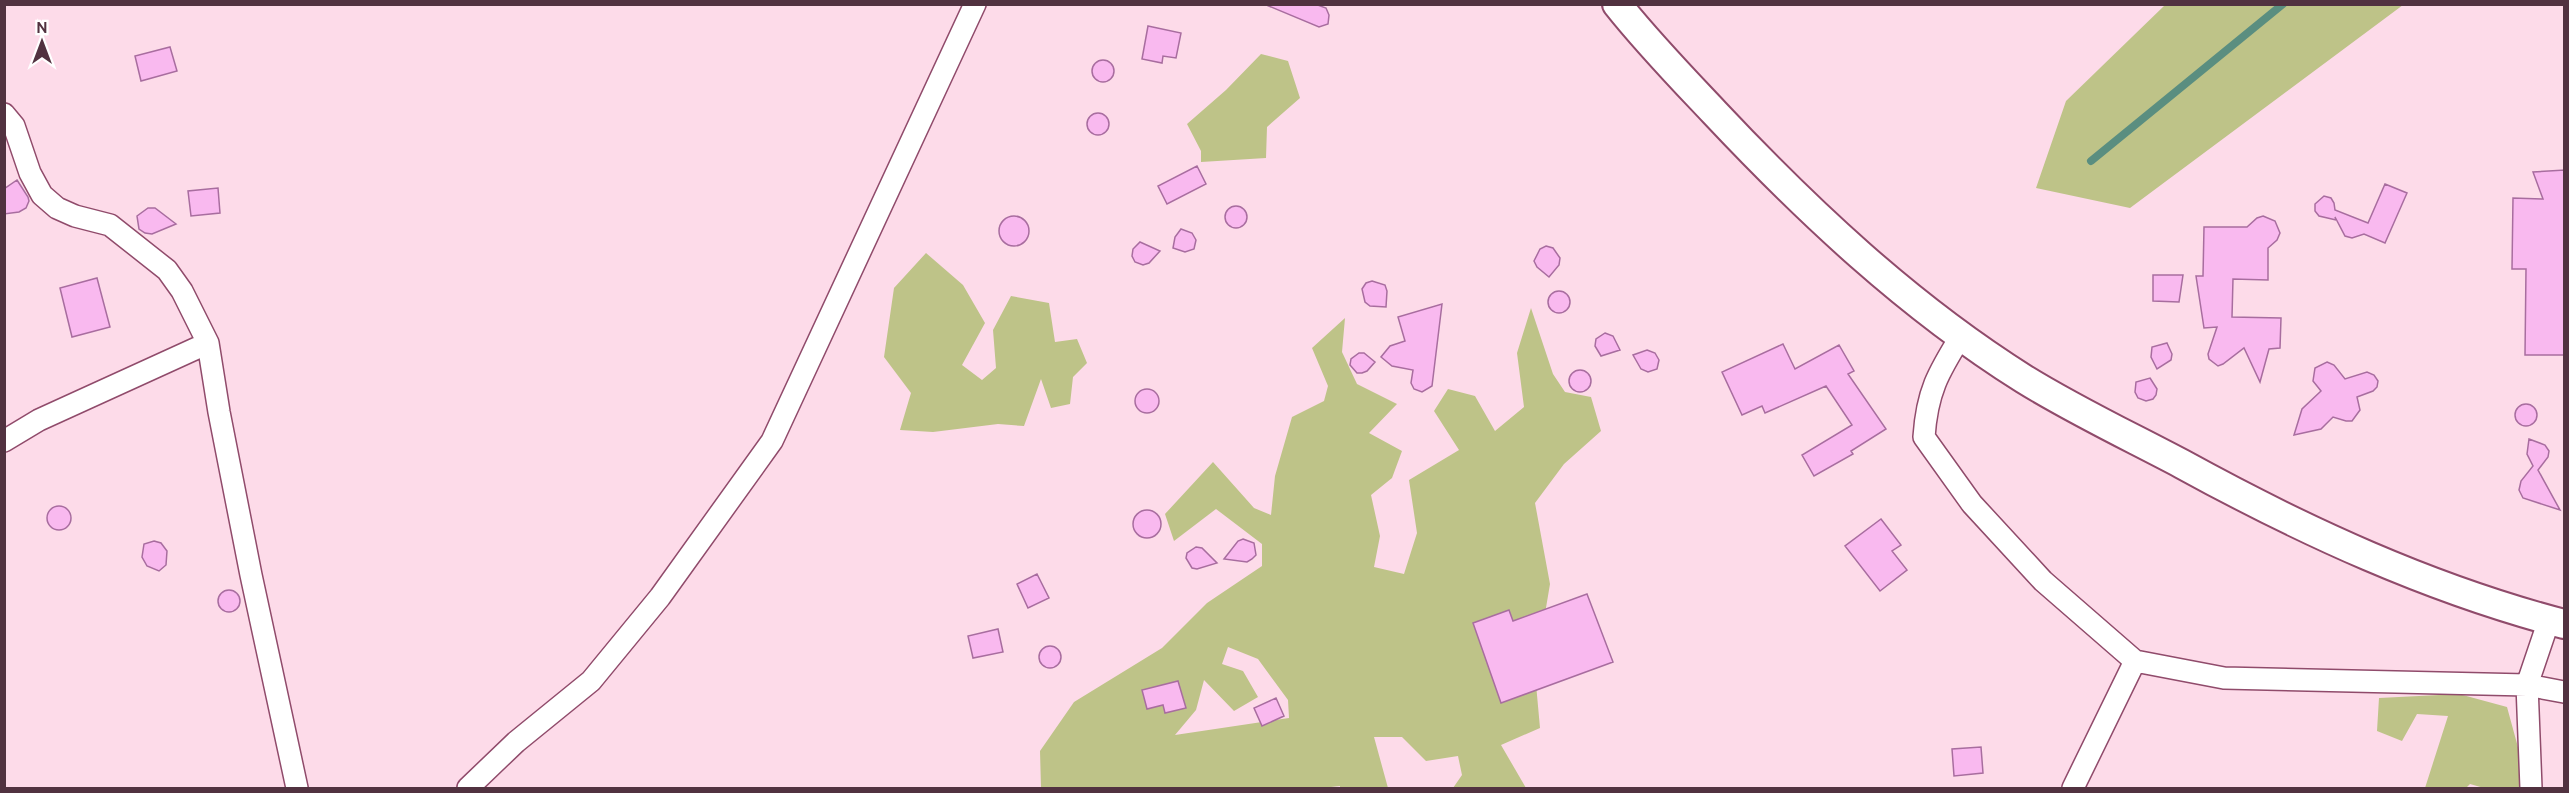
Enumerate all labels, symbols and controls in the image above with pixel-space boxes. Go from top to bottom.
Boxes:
north arrow [12,12,72,72]
text: N [36,18,48,37]

